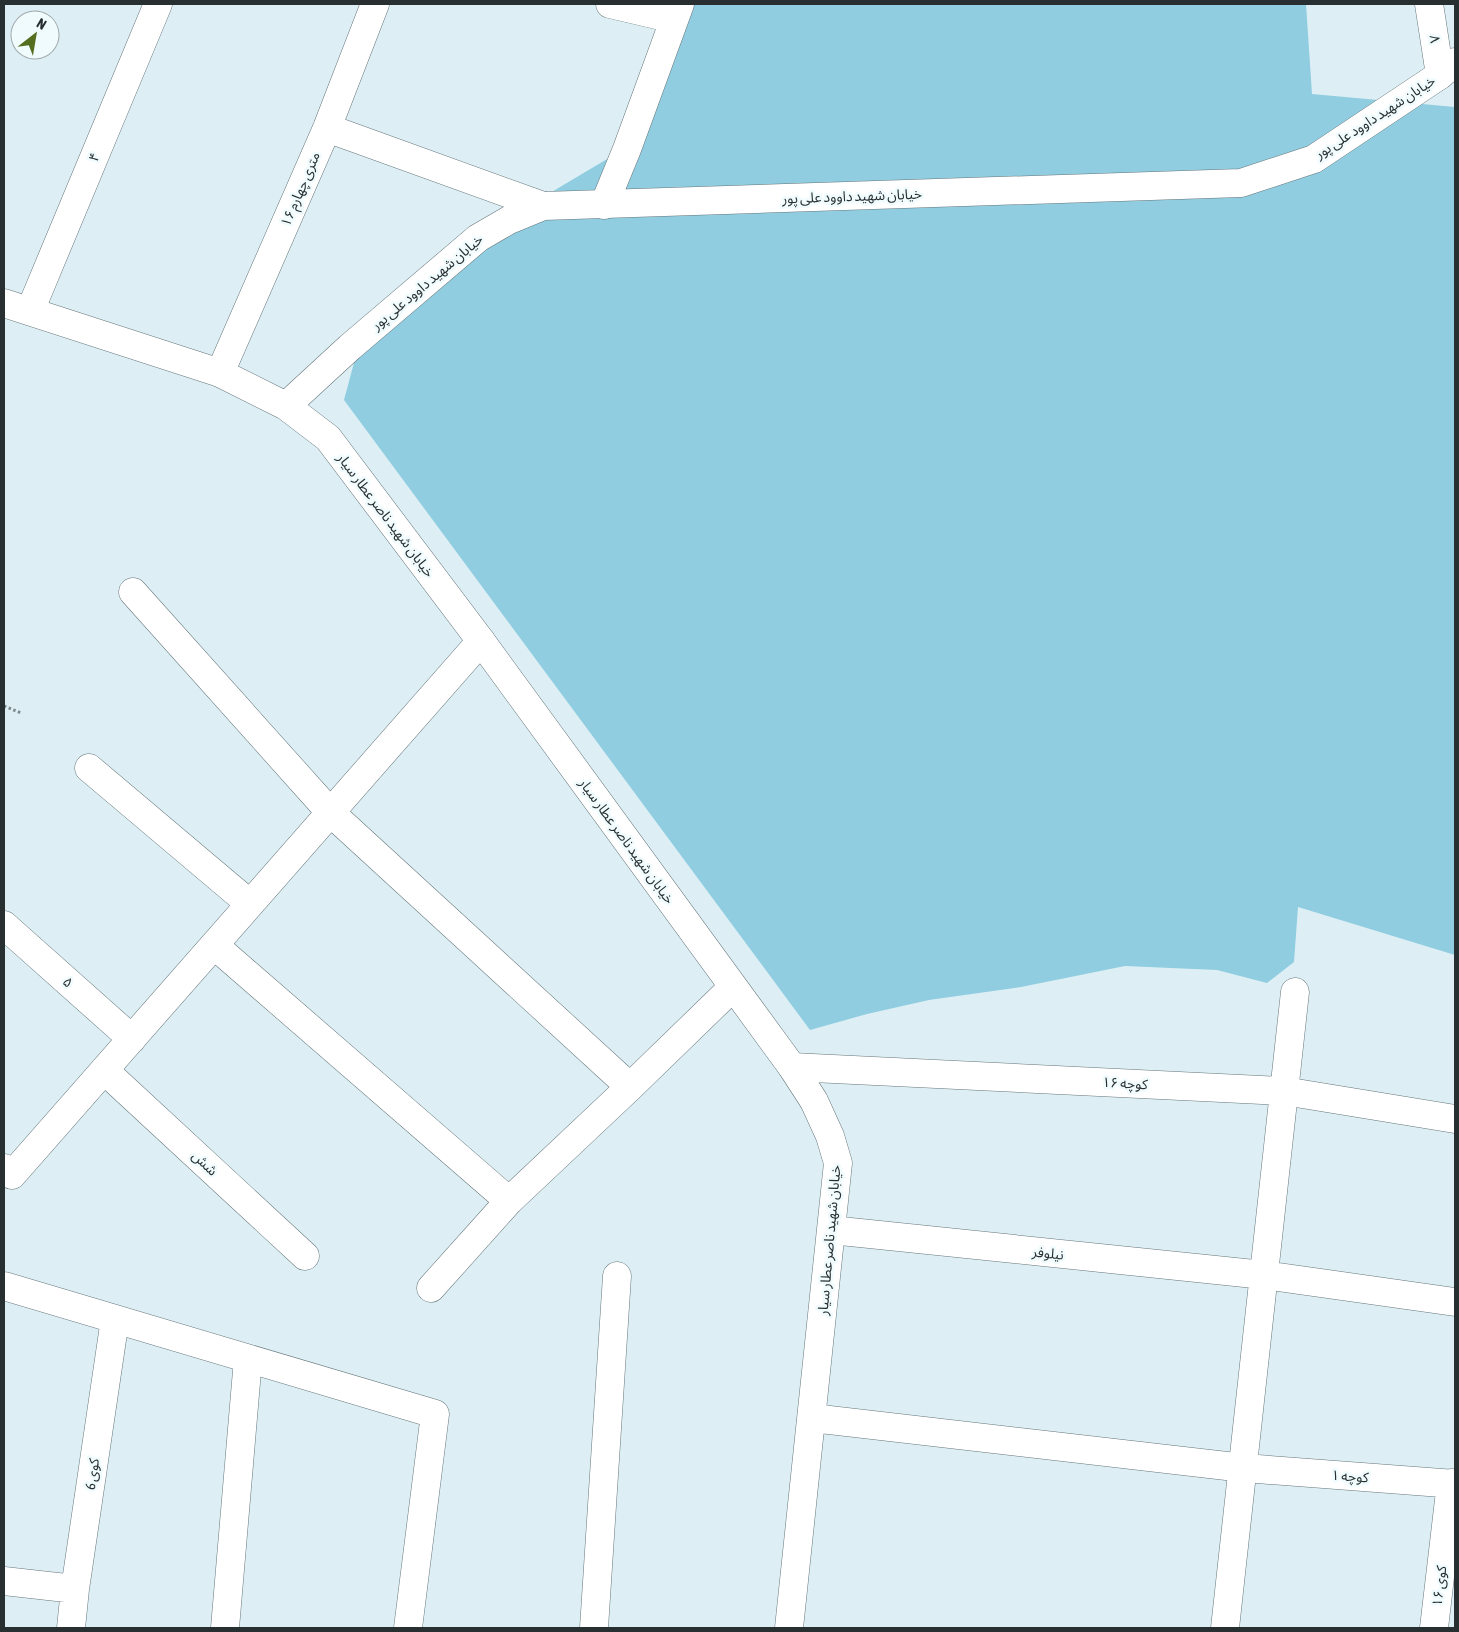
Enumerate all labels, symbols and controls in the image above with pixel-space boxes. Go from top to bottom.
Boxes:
north arrow [10,10,60,60]
text: N [34,15,49,33]
street label: ۸ [1426,34,1444,44]
street label: خیابان شهید داوود علی پور [1311,72,1439,164]
street label: ۱۶ متری چهارم [277,149,326,230]
street label: ۴ [85,150,103,164]
street label: خیابان شهید داوود علی پور [781,186,922,209]
street label: خیابان شهید داوود علی پور [367,231,487,335]
street label: خیابان شهید ناصر عطار سیار [333,449,438,581]
street label: خیابان شهید ناصر عطار سیار [575,774,678,907]
street label: ۵ [60,973,76,991]
street label: کوچه ۱۶ [1102,1074,1148,1094]
street label: شش [188,1147,221,1179]
street label: خیابان شهید ناصر عطار سیار [814,1164,845,1317]
street label: نیلوفر [1030,1243,1065,1264]
street label: کوی 6 [82,1457,103,1491]
street label: کوچه ۱ [1331,1467,1369,1487]
street label: کوی ۱۶ [1429,1564,1450,1607]

